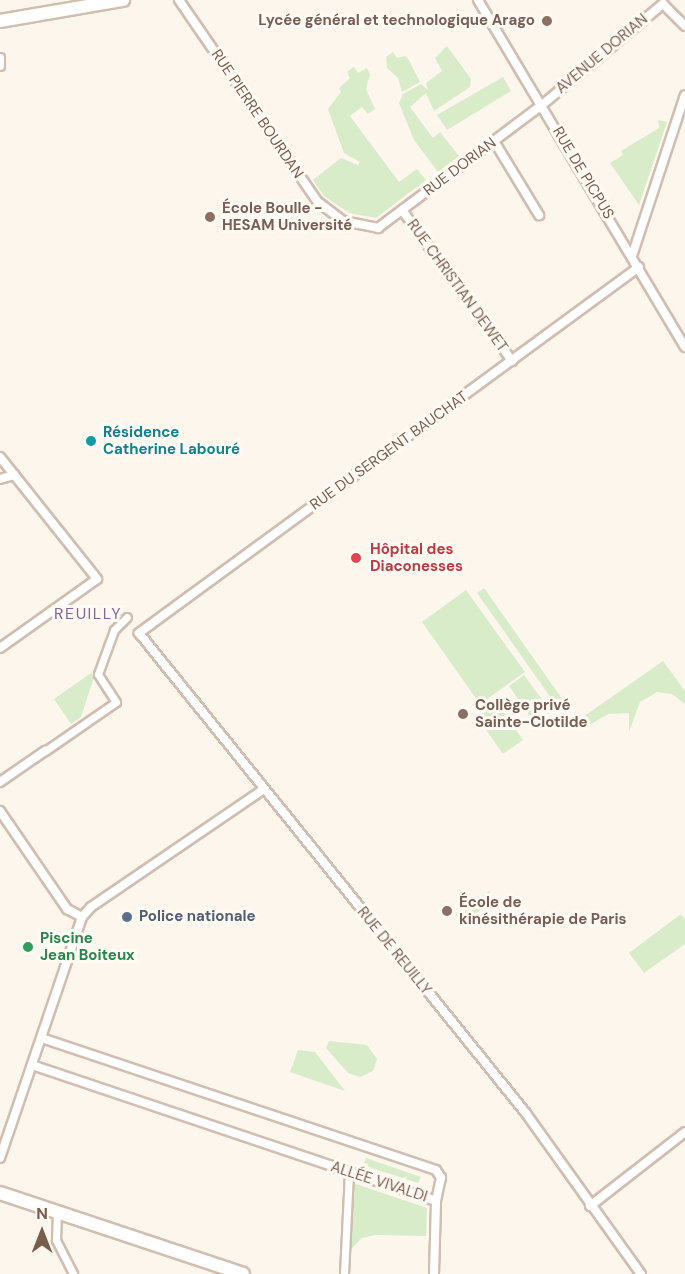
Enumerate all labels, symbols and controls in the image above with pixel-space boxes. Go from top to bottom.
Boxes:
street label: AVENUE DORIAN [552,10,652,98]
place label: Lycée général et technologique Arago [258,12,535,30]
marker: Lycée général et technologique Arago [540,14,554,28]
street label: RUE PIERRE BOURDAN [207,46,307,182]
street label: RUE DE PICPUS [548,124,618,222]
street label: RUE DORIAN [420,134,500,200]
place label: École Boulle - HESAM Université [222,199,352,234]
marker: École Boulle - HESAM Université [203,210,217,224]
street label: RUE CHRISTIAN DEWET [403,216,511,356]
street label: RUE DU SERGENT BAUCHAT [307,388,471,514]
place label: Résidence Catherine Labouré [103,423,240,458]
marker: Résidence Catherine Labouré [84,434,98,448]
place label: Hôpital des Diaconesses [370,540,463,575]
marker: Hôpital des Diaconesses [347,549,365,567]
district label: REUILLY [54,604,122,624]
place label: Collège privé Sainte-Clotilde [475,696,588,731]
marker: Collège privé Sainte-Clotilde [456,707,470,721]
place label: École de kinésithérapie de Paris [459,893,626,928]
street label: RUE DE REUILLY [353,903,435,999]
marker: École de kinésithérapie de Paris [440,904,454,918]
place label: Police nationale [139,908,256,926]
marker: Police nationale [120,910,134,924]
place label: Piscine Jean Boiteux [40,929,135,964]
marker: Piscine Jean Boiteux [21,940,35,954]
street label: ALLÉE VIVALDI [328,1158,430,1206]
north arrow [12,1202,72,1262]
text: N [36,1203,48,1224]

